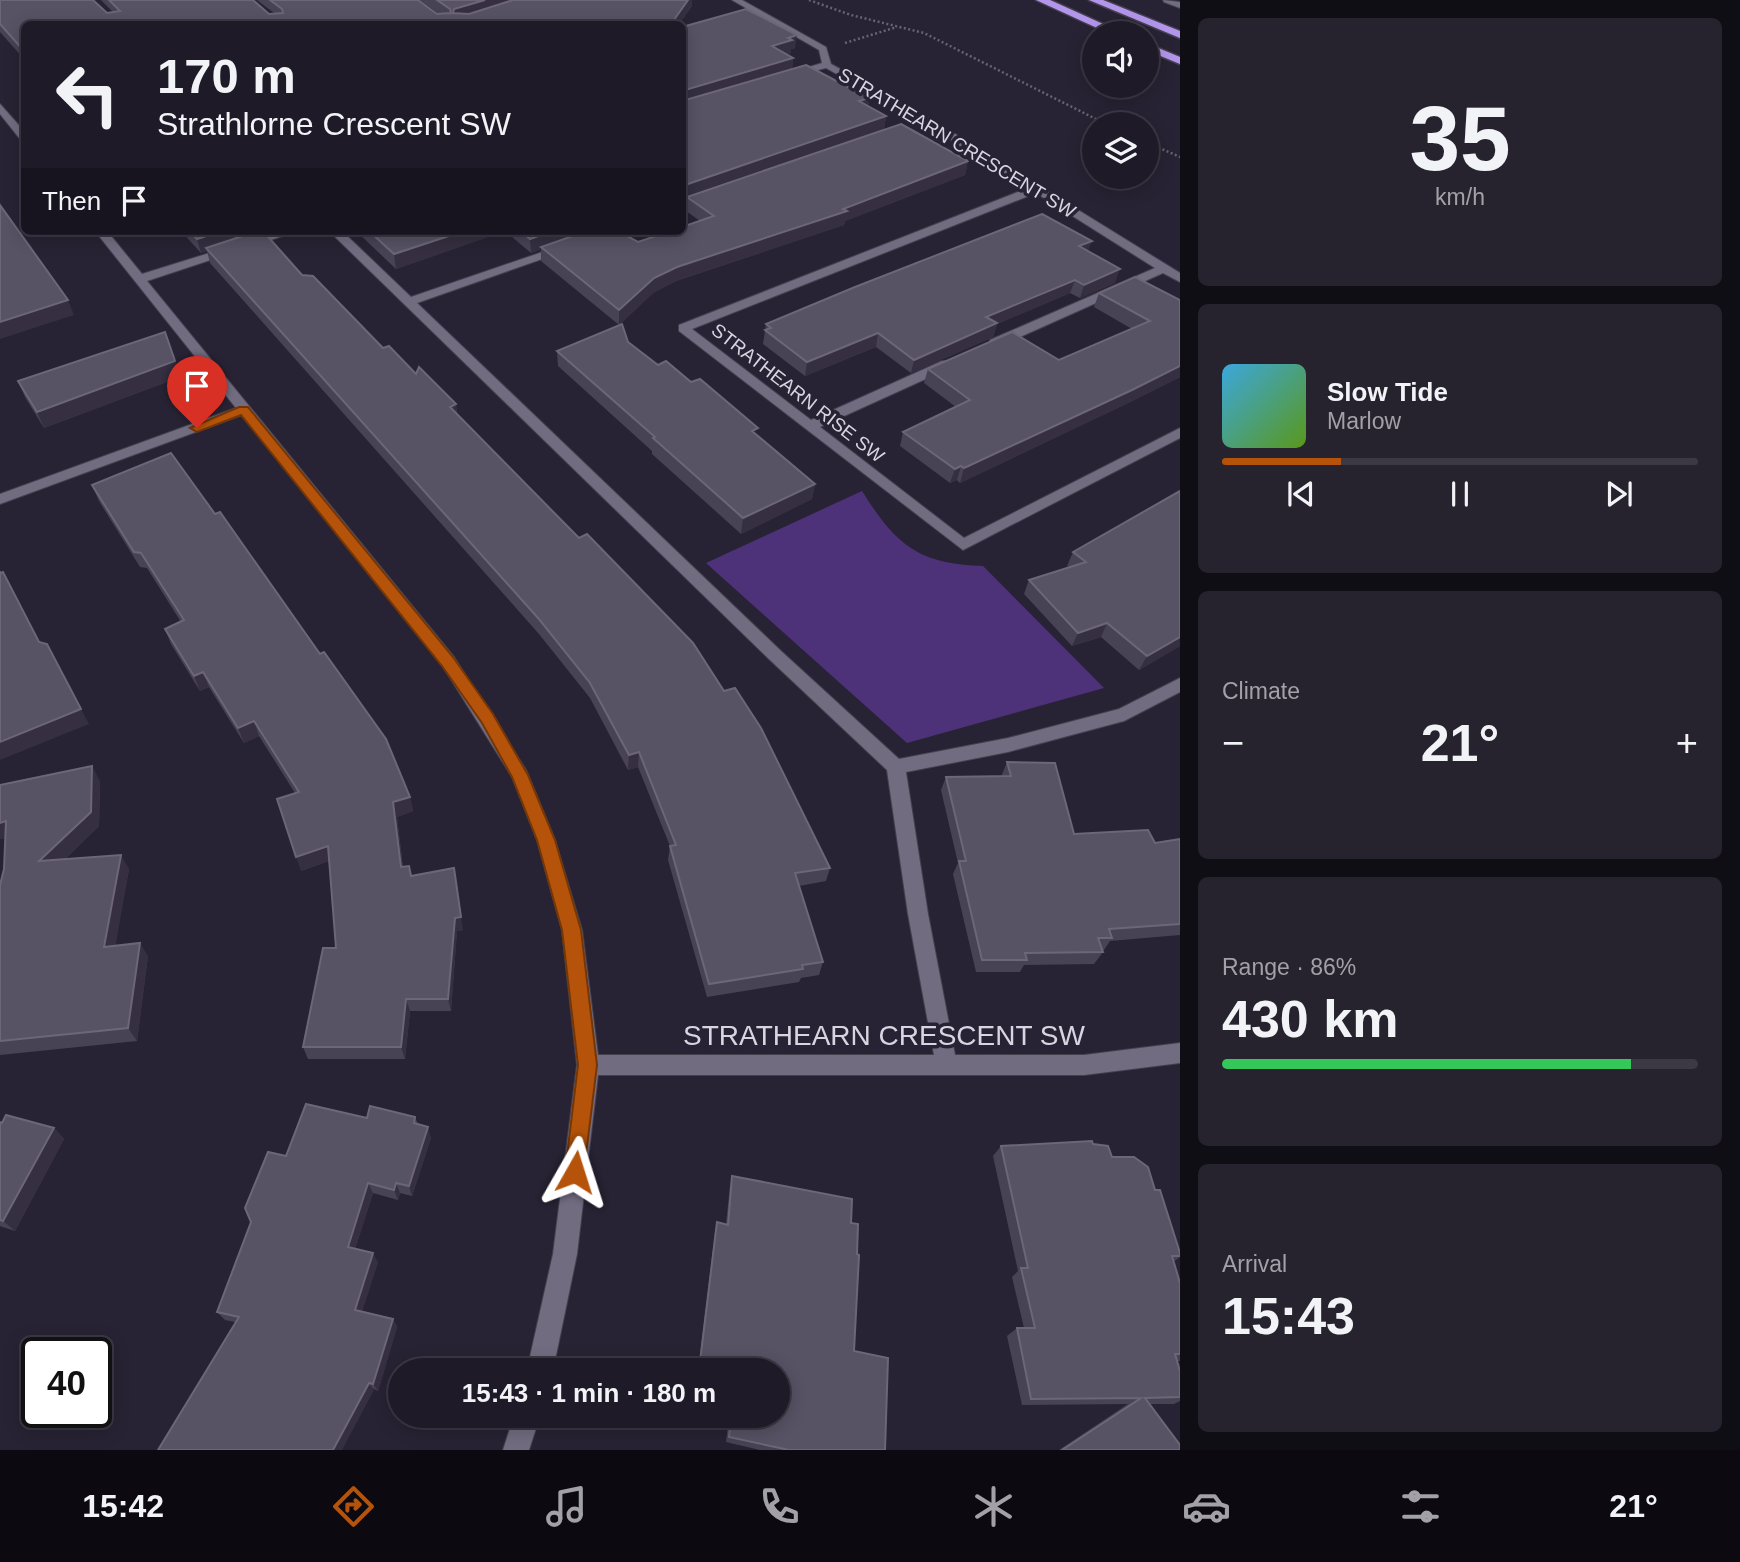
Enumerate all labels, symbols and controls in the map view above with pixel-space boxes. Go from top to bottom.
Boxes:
map controls [1082,21,1159,189]
button: sound [1082,21,1159,98]
icon: left [42,49,133,140]
text: 170 m [157,49,296,103]
street label: STRATHEARN CRESCENT SW [835,64,1079,222]
text: 35 [1409,88,1511,189]
text: Strathlorne Crescent SW [157,106,511,142]
button: layers [1082,112,1159,189]
icon: arrive [115,182,153,220]
text: km/h [1435,184,1485,210]
text: Then [42,186,101,216]
street label: STRATHEARN RISE SW [708,319,888,467]
pin [167,356,227,428]
icon: arrive [178,367,216,405]
text: Slow Tide [1327,377,1448,407]
text: Marlow [1327,408,1401,434]
icon: previous [1282,475,1320,513]
icon: pause [1441,475,1479,513]
icon: next [1600,475,1638,513]
text: Climate [1222,678,1300,704]
text: 21° [1421,714,1499,772]
text: − [1222,722,1244,764]
text: + [1676,722,1698,764]
text: Range · 86% [1222,954,1356,980]
text: 430 km [1222,990,1398,1048]
street label: STRATHEARN CRESCENT SW [683,1020,1086,1051]
position arrow [538,1135,612,1209]
text: Arrival [1222,1251,1287,1277]
text: 15:43 [1222,1287,1355,1345]
speed limit sign: 40 [21,1337,112,1428]
text: 15:43 · 1 min · 180 m [462,1378,716,1408]
icon: directions [329,1482,378,1531]
icon: music [542,1482,591,1531]
icon: phone [755,1482,804,1531]
icon: climate [969,1482,1018,1531]
icon: car [1182,1482,1231,1531]
icon: filters [1396,1482,1445,1531]
text: 15:42 [82,1488,164,1524]
text: 21° [1609,1488,1658,1524]

